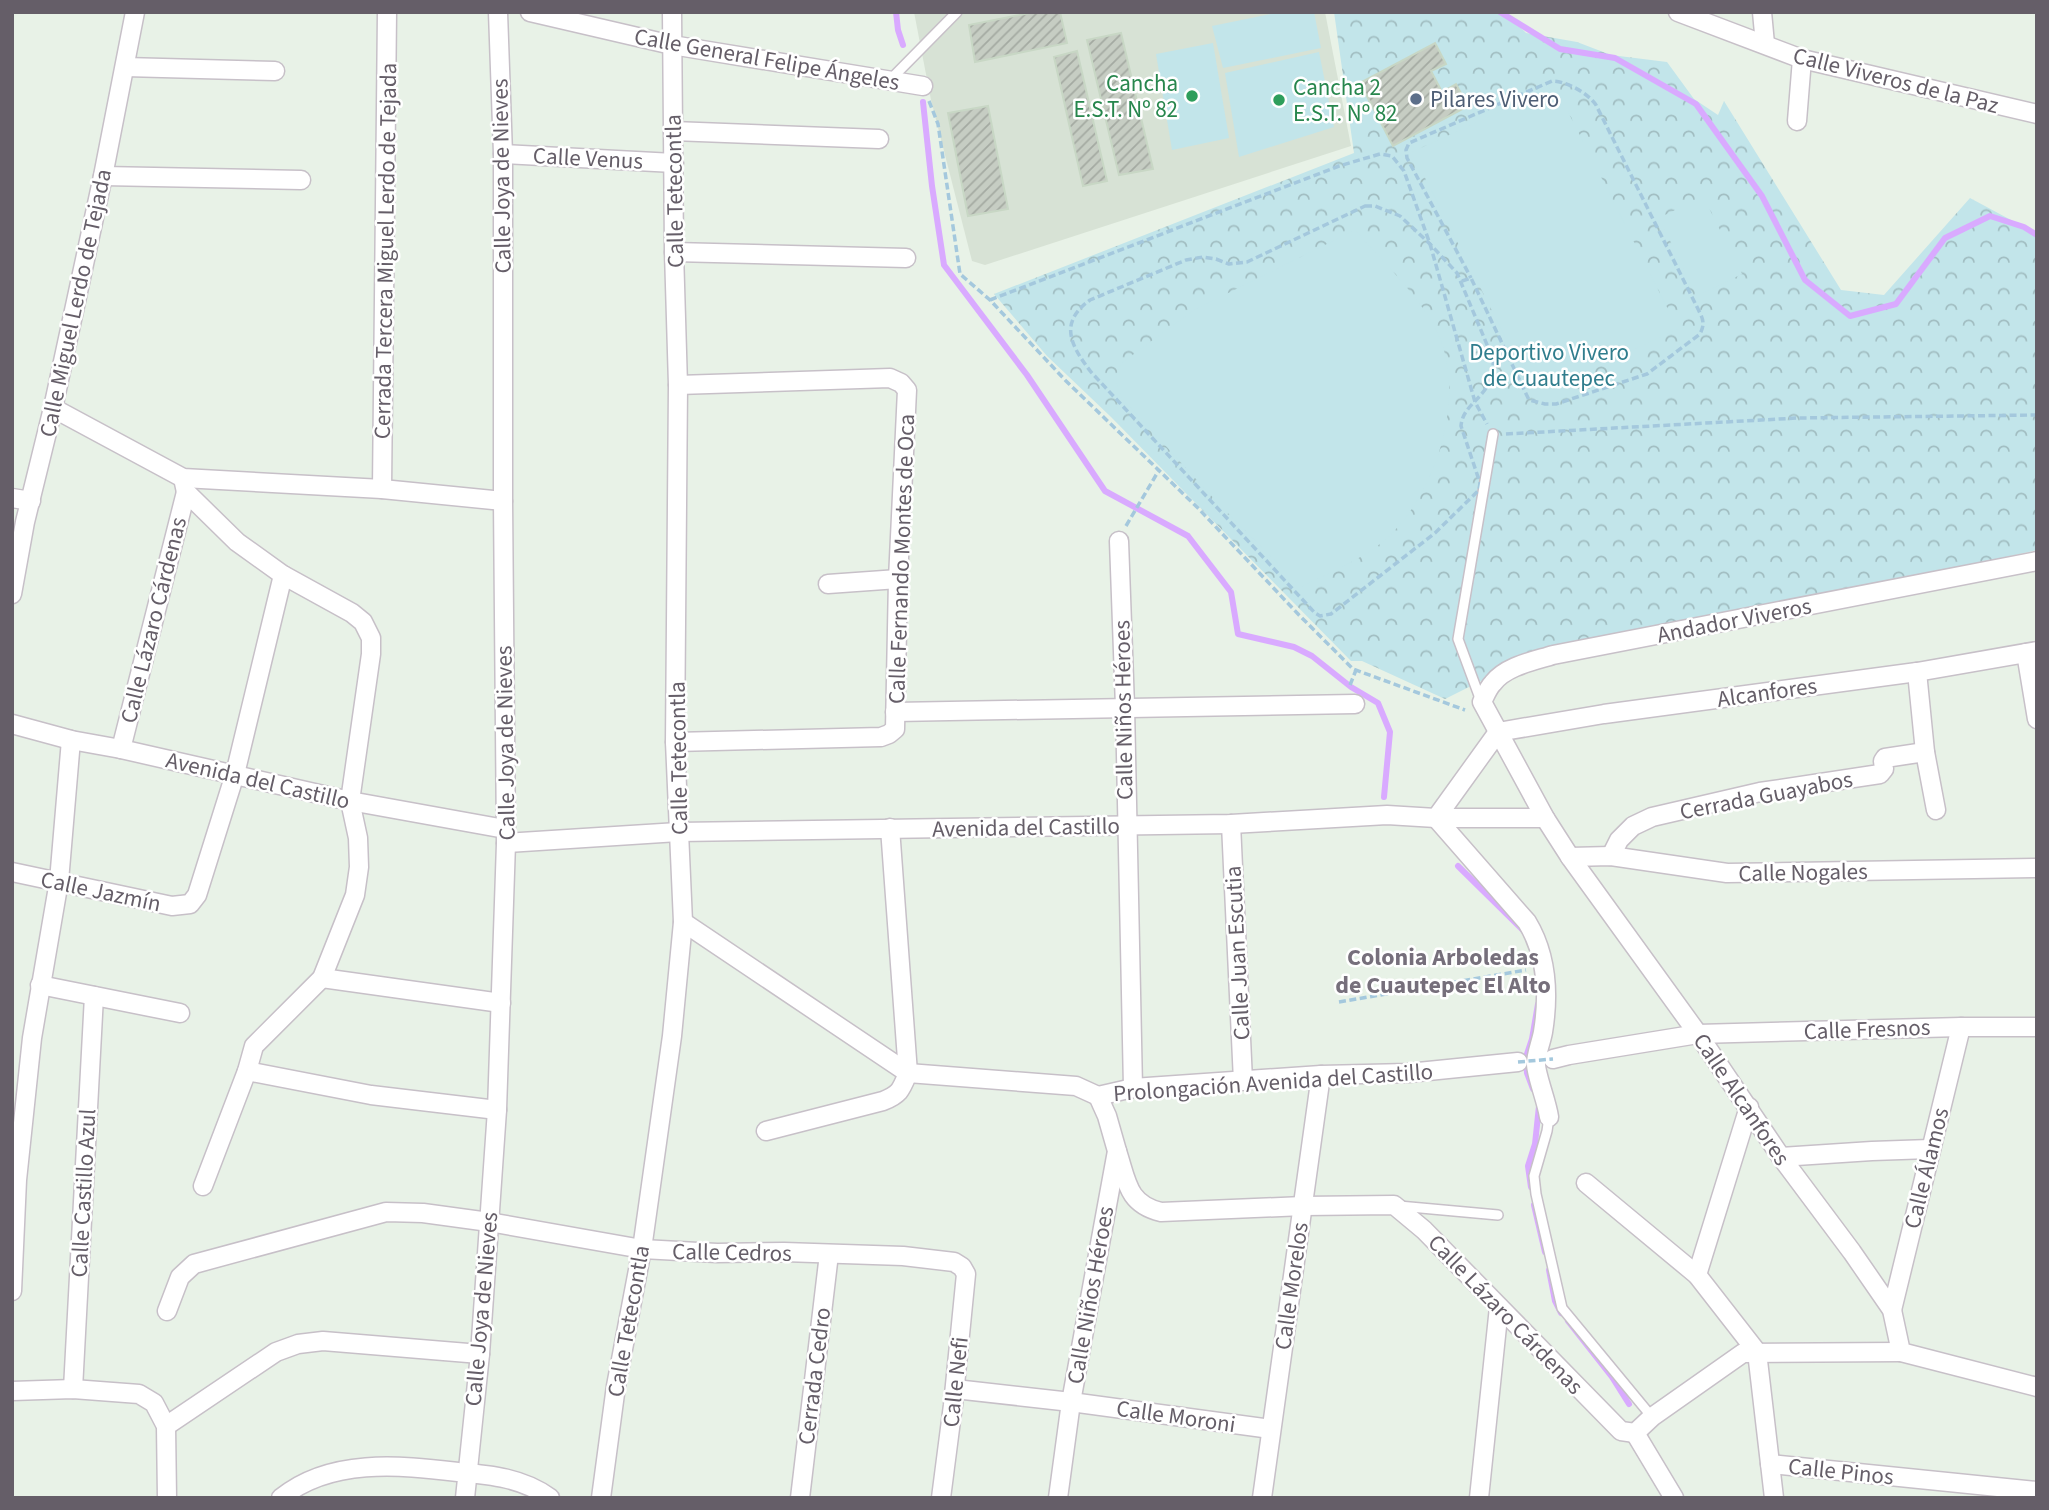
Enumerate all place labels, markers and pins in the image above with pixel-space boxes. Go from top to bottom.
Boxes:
place label: Cancha E.S.T. Nº 82 [1073,67,1178,126]
place label: Cancha 2 E.S.T. Nº 82 [1293,71,1398,130]
place label: Pilares Vivero [1430,83,1559,116]
marker: Cancha E.S.T. Nº 82 [1184,88,1200,104]
marker: Pilares Vivero [1408,91,1424,107]
marker: Cancha 2 E.S.T. Nº 82 [1271,92,1287,108]

